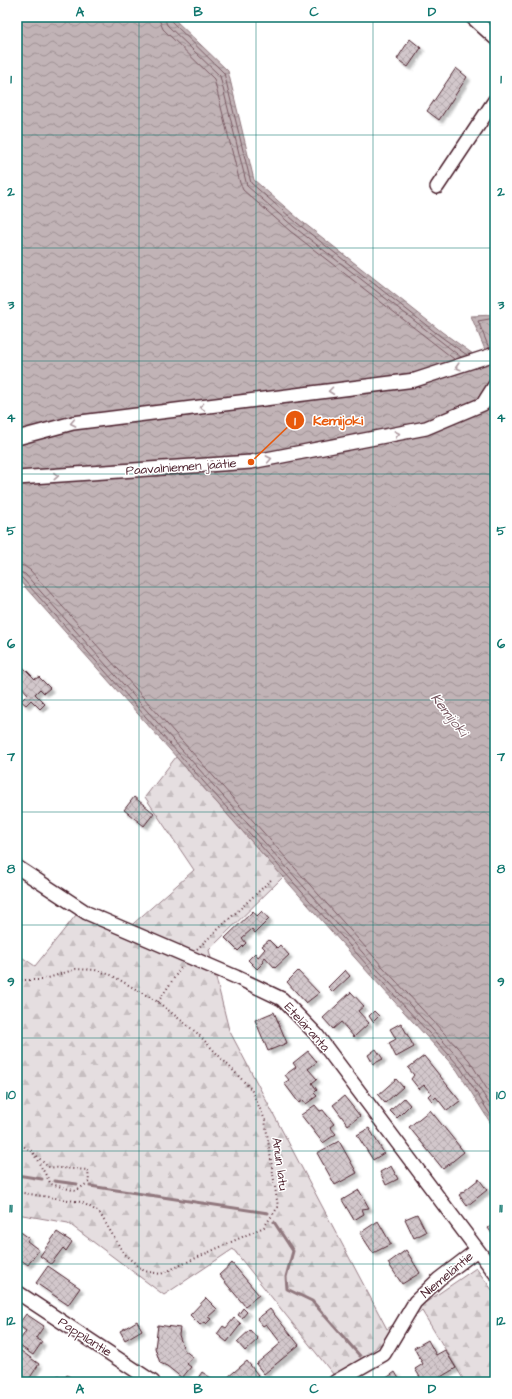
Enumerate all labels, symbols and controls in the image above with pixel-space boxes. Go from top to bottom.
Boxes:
text: A [76,3,85,21]
text: B [193,3,203,21]
text: C [309,3,319,21]
text: D [428,3,437,21]
text: 1 [10,70,12,88]
text: 1 [500,70,502,88]
text: 2 [6,183,15,201]
text: 2 [496,183,505,201]
text: 3 [7,296,15,314]
text: 3 [497,296,505,314]
one-way arrow [455,362,462,371]
one-way arrow [328,386,334,395]
one-way arrow [199,402,205,411]
callout: Kemijoki [285,407,371,433]
text: 4 [7,409,16,427]
text: 4 [497,409,506,427]
text: Kemijoki [313,411,364,431]
text: 1 [294,413,296,430]
one-way arrow [70,419,76,427]
one-way arrow [394,430,400,439]
street label: Paavalniemen jäätie [125,454,237,480]
one-way arrow [266,455,272,463]
one-way arrow [53,472,59,481]
text: 5 [6,522,16,540]
text: 5 [496,522,506,540]
text: 6 [7,635,16,653]
text: 6 [497,635,506,653]
water label: Kemijoki [426,689,473,742]
text: 7 [6,748,16,766]
text: 7 [496,748,506,766]
text: 8 [7,860,16,878]
text: 8 [497,860,506,878]
text: 9 [7,973,15,991]
text: 9 [497,973,505,991]
street label: Eteläranta [280,998,334,1056]
text: 10 [6,1086,17,1104]
text: 10 [496,1086,507,1104]
street label: Anun latu [267,1136,293,1192]
text: 11 [9,1199,13,1217]
text: 11 [499,1199,503,1217]
street label: Niemeläntie [417,1248,477,1302]
text: 12 [6,1312,16,1330]
text: 12 [496,1312,506,1330]
street label: Pappilantie [55,1313,115,1361]
text: A [76,1380,85,1398]
text: B [193,1380,203,1398]
text: C [309,1380,319,1398]
text: D [428,1380,437,1398]

